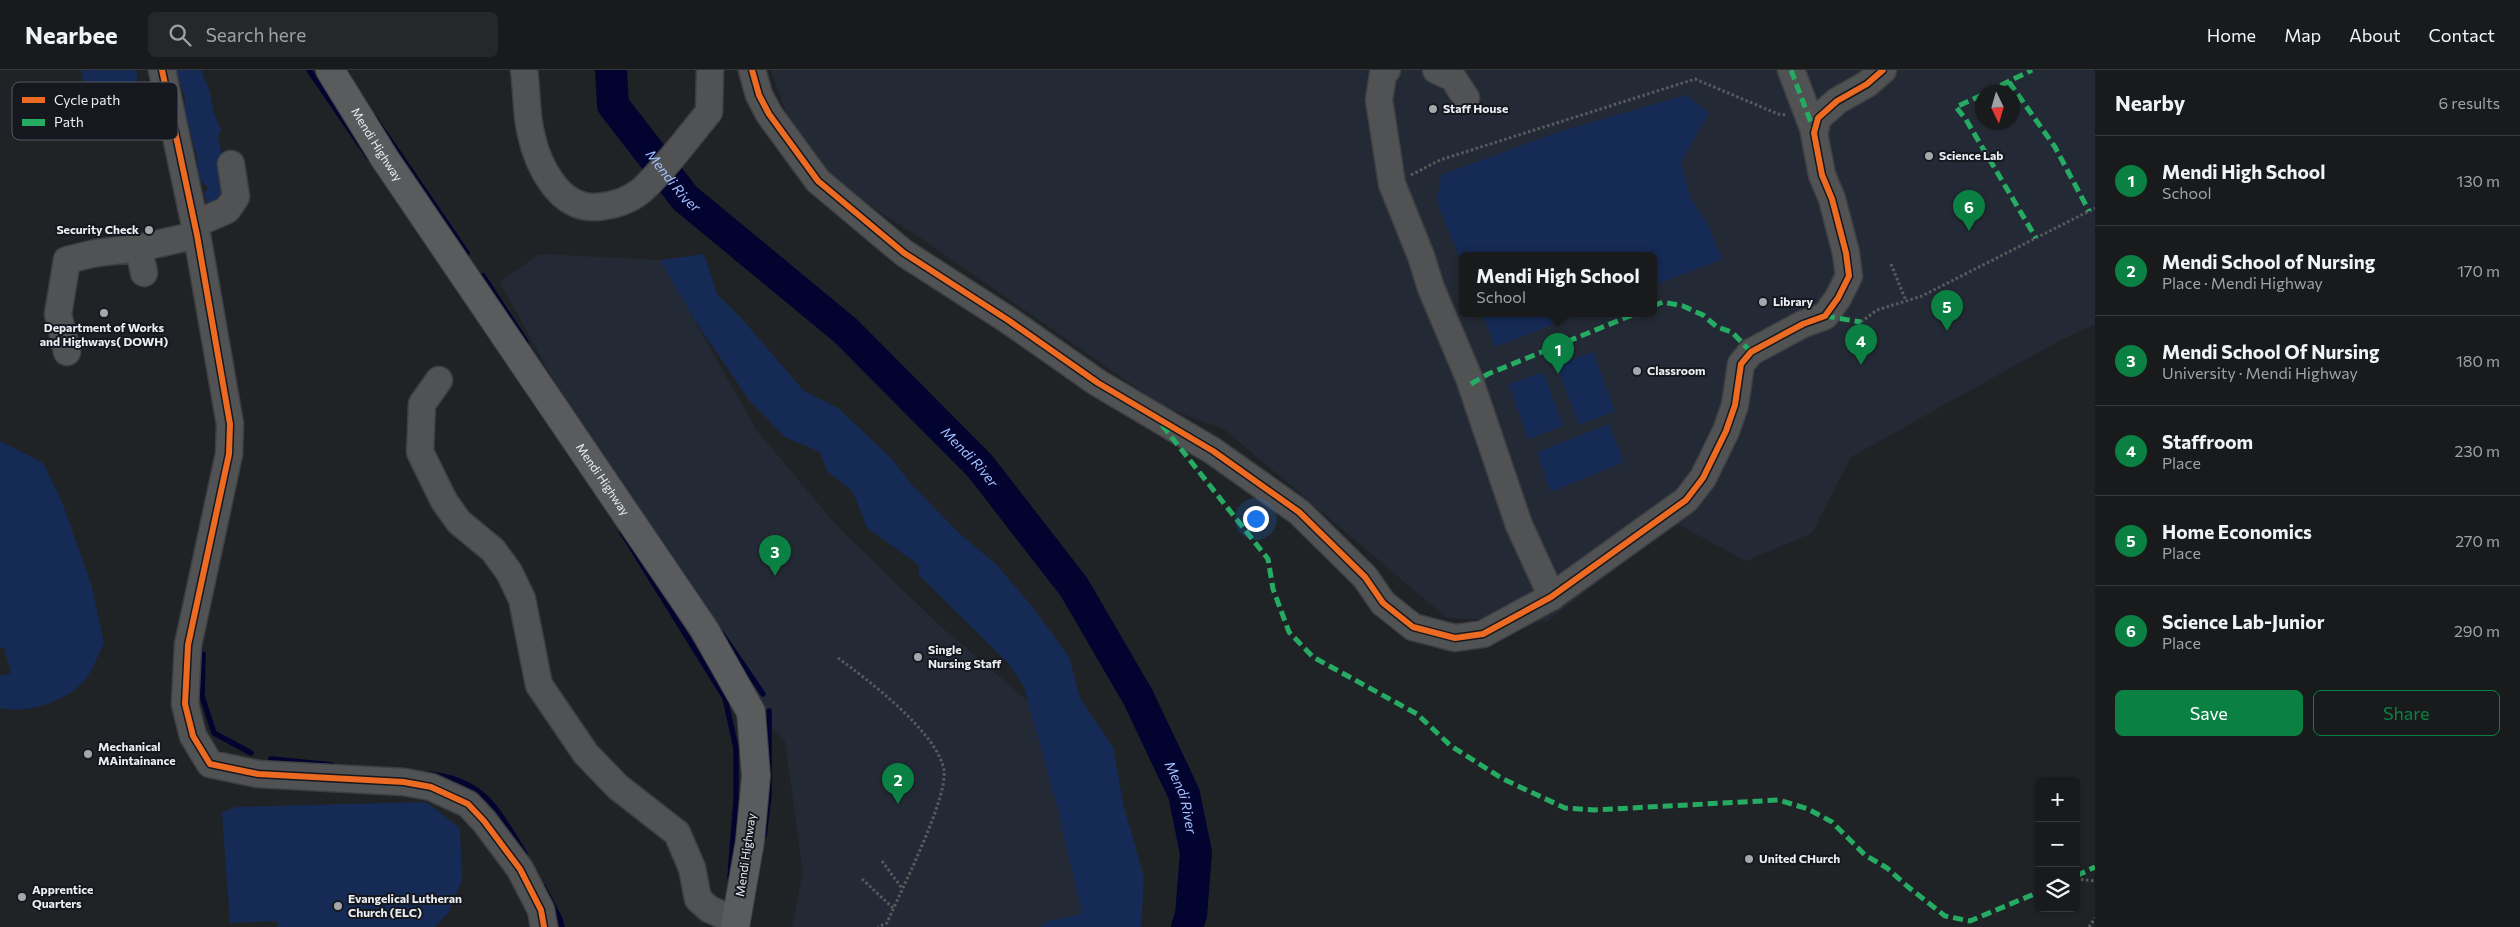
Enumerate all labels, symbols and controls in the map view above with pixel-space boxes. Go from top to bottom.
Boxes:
search box [148,12,498,57]
text: Nearbee [25,20,118,49]
icon: search [166,21,194,49]
text: Search here [206,23,306,46]
text: Home [2207,24,2256,46]
text: Map [2284,24,2321,46]
text: About [2349,24,2401,46]
text: Contact [2429,24,2495,46]
legend [12,82,178,140]
north arrow [1975,85,2020,130]
text: Nearby [2115,90,2185,115]
text: Cycle path [54,91,120,108]
text: 6 results [2439,93,2500,112]
place label: Staff House [1443,101,1508,115]
marker: Staff House [1427,103,1439,115]
street label: Mendi Highway [349,105,406,183]
text: Path [54,113,84,130]
water label: Mendi River [643,146,704,216]
place label: Science Lab [1939,148,2003,162]
marker: Science Lab [1923,150,1935,162]
text: Mendi High School [2162,160,2325,183]
text: 1 [2127,171,2135,190]
text: 130 m [2457,171,2500,190]
text: School [2162,183,2212,202]
pin: 6 [1953,190,1985,231]
place label: Security Check [56,222,139,236]
marker: Security Check [143,224,155,236]
text: Mendi School of Nursing [2162,250,2375,273]
popup [1459,252,1657,317]
text: 2 [2126,261,2136,280]
text: 170 m [2457,261,2500,280]
text: Mendi High School [1476,264,1640,287]
text: Place · Mendi Highway [2162,273,2323,292]
text: School [1476,287,1526,306]
pin: 5 [1931,290,1963,331]
place label: Library [1773,294,1814,308]
marker: Library [1757,296,1769,308]
marker: Department of Works and Highways( DOWH) [98,307,110,319]
place label: Department of Works and Highways( DOWH) [40,320,168,348]
pin: 4 [1845,324,1877,365]
pin: 1 [1542,333,1574,374]
text: Mendi School Of Nursing [2162,340,2379,363]
text: 3 [2126,351,2136,370]
text: 180 m [2456,351,2500,370]
place label: Classroom [1647,363,1706,377]
text: University · Mendi Highway [2162,363,2358,382]
marker: Classroom [1631,365,1643,377]
water label: Mendi River [938,423,1002,490]
text: Staffroom [2162,430,2253,453]
street label: Mendi Highway [574,440,633,518]
text: 4 [2126,441,2136,460]
text: 230 m [2455,441,2500,460]
text: Place [2162,453,2201,472]
your location [1243,506,1269,532]
text: Home Economics [2162,520,2312,543]
text: 5 [2126,531,2136,550]
text: 270 m [2455,531,2500,550]
pin: 3 [759,535,791,576]
text: Place [2162,543,2201,562]
text: Science Lab-Junior [2162,610,2325,633]
text: 6 [2126,621,2136,640]
text: 290 m [2454,621,2500,640]
text: Place [2162,633,2201,652]
place label: Single Nursing Staff [928,642,1002,670]
marker: Single Nursing Staff [912,651,924,663]
button: Save [2115,690,2303,736]
button: Share [2313,690,2500,736]
place label: Mechanical MAintainance [98,739,176,767]
marker: Mechanical MAintainance [82,748,94,760]
water label: Mendi River [1161,758,1201,836]
pin: 2 [882,763,914,804]
map controls [2035,777,2080,912]
button: + [2035,777,2080,822]
street label: Mendi Highway [732,812,758,897]
button: − [2035,822,2080,867]
place label: United CHurch [1759,851,1840,865]
marker: United CHurch [1743,853,1755,865]
button: layers [2035,867,2080,912]
place label: Apprentice Quarters [32,882,93,910]
marker: Apprentice Quarters [16,891,28,903]
place label: Evangelical Lutheran Church (ELC) [348,891,462,919]
marker: Evangelical Lutheran Church (ELC) [332,900,344,912]

